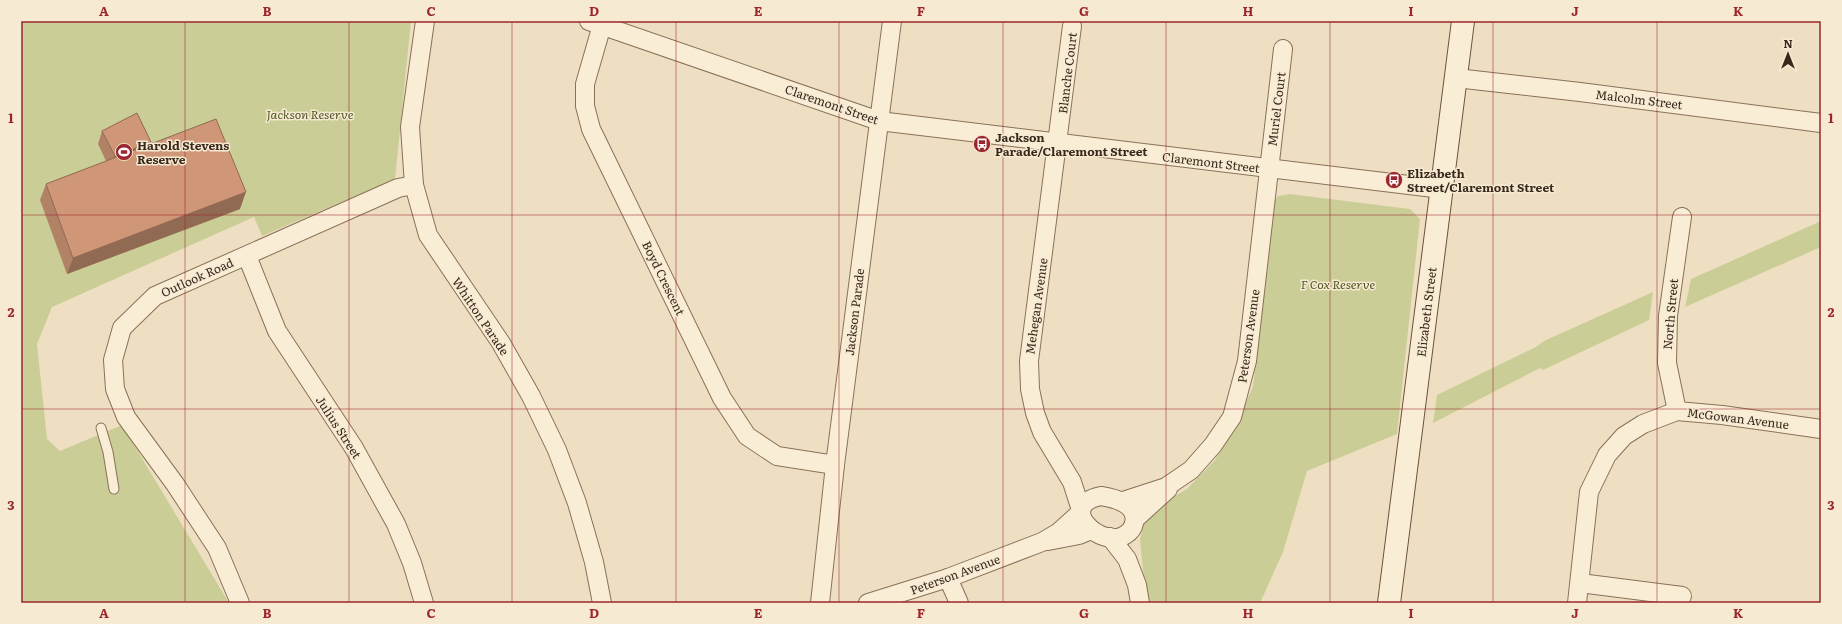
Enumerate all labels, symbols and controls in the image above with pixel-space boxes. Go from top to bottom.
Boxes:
text: A [99,1,109,20]
text: B [263,1,272,20]
text: C [426,1,436,20]
text: D [589,1,599,20]
text: E [754,1,763,20]
text: F [917,1,925,20]
text: G [1079,1,1089,20]
text: H [1243,1,1254,20]
text: I [1408,1,1414,20]
text: J [1571,1,1579,20]
text: K [1733,1,1744,20]
street label: Blanche Court [1053,31,1081,115]
north arrow [1768,34,1808,74]
text: N [1783,35,1793,51]
street label: Muriel Court [1263,71,1290,147]
street label: Claremont Street [783,80,881,129]
street label: Malcolm Street [1595,85,1684,113]
park label: Jackson Reserve [267,105,354,123]
text: 1 [8,108,14,127]
text: 1 [1828,108,1834,127]
place label: Jackson Parade/Claremont Street [995,128,1148,160]
bus stop icon: Jackson Parade/Claremont Street [972,134,992,154]
place label: Harold Stevens Reserve [137,136,229,168]
sports icon: Harold Stevens Reserve [114,142,134,162]
street label: Claremont Street [1161,147,1261,177]
place label: Elizabeth Street/Claremont Street [1407,164,1555,196]
bus stop icon: Elizabeth Street/Claremont Street [1384,170,1404,190]
street label: Boyd Crescent [638,238,690,319]
street label: Outlook Road [158,253,237,301]
street label: Mehegan Avenue [1020,257,1052,355]
street label: Elizabeth Street [1412,266,1440,358]
street label: Jackson Parade [840,267,868,357]
street label: Whitton Parade [448,273,514,359]
park label: F Cox Reserve [1301,275,1375,293]
street label: North Street [1658,277,1682,350]
street label: Peterson Avenue [1232,288,1264,384]
text: 2 [8,302,15,321]
text: 2 [1828,302,1835,321]
street label: Julius Street [312,392,366,462]
street label: McGowan Avenue [1686,403,1790,433]
text: 3 [7,495,15,514]
text: 3 [1827,495,1835,514]
street label: Peterson Avenue [907,549,1003,599]
text: A [99,603,109,622]
text: B [263,603,272,622]
text: C [426,603,436,622]
text: D [589,603,599,622]
text: E [754,603,763,622]
text: F [917,603,925,622]
text: G [1079,603,1089,622]
text: H [1243,603,1254,622]
text: I [1408,603,1414,622]
text: J [1571,603,1579,622]
text: K [1733,603,1744,622]

